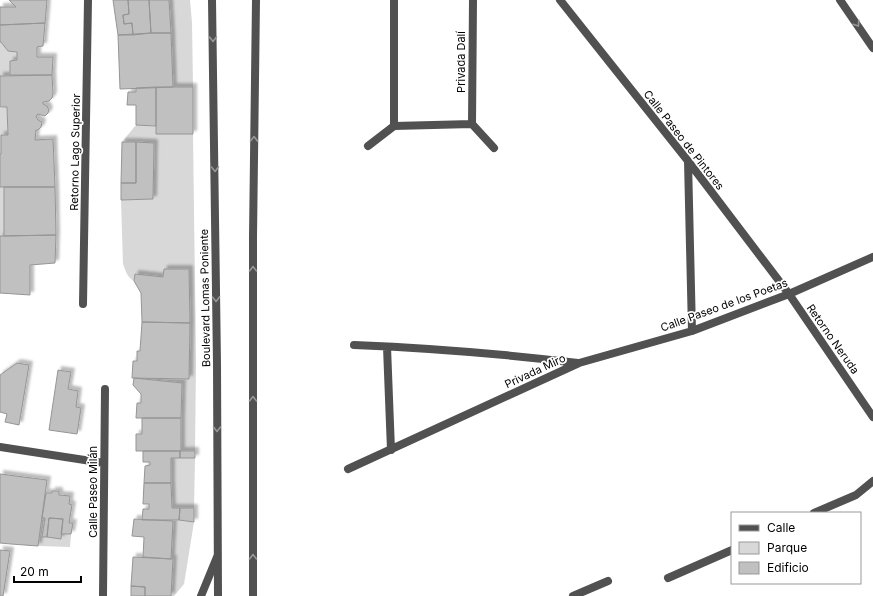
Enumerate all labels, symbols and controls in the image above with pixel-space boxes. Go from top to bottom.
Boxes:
one-way arrow [852,20,860,27]
street label: Privada Dalí [454,31,468,93]
one-way arrow [209,36,217,42]
street label: Calle Paseo de Pintores [641,87,727,193]
street label: Retorno Lago Superior [67,93,83,211]
one-way arrow [250,136,258,142]
one-way arrow [211,166,219,172]
street label: Boulevard Lomas Poniente [197,229,213,367]
one-way arrow [249,266,257,272]
street label: Calle Paseo de los Poetas [659,275,790,335]
one-way arrow [212,296,220,302]
street label: Retorno Neruda [804,301,862,377]
street label: Privada Miro [502,351,568,391]
one-way arrow [249,396,257,402]
one-way arrow [213,426,221,432]
street label: Calle Paseo Milán [86,446,100,538]
legend [731,512,861,584]
text: Calle [767,520,795,535]
text: Parque [767,540,807,555]
one-way arrow [249,554,257,560]
scale bar [14,558,81,584]
text: Edificio [767,560,809,575]
text: 20 m [20,564,49,579]

